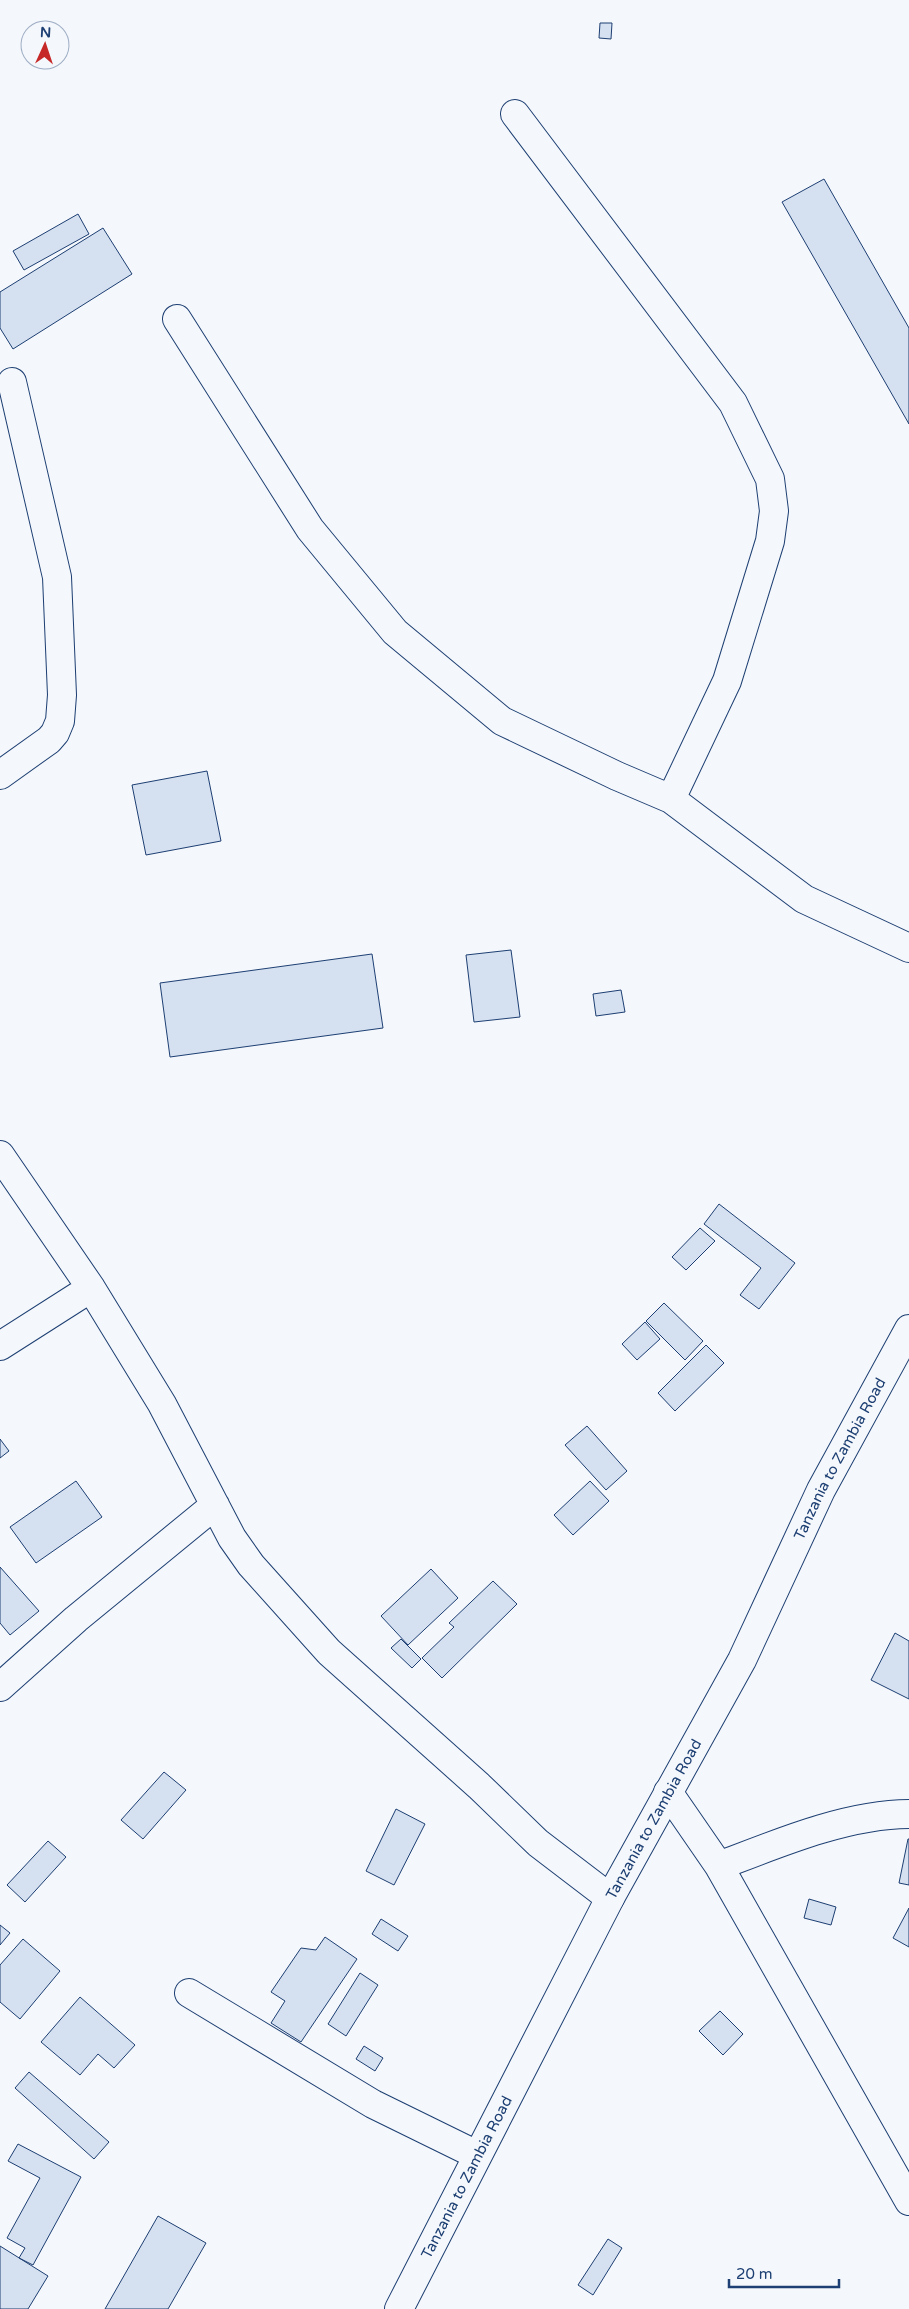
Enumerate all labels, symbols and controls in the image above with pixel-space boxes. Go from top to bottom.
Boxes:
north arrow [20,20,70,70]
text: N [40,24,52,41]
street label: Tanzania to Zambia Road [790,1375,890,1543]
street label: Tanzania to Zambia Road [602,1736,705,1903]
street label: Tanzania to Zambia Road [417,2093,516,2262]
scale bar [729,2256,839,2288]
text: 20 m [736,2265,773,2283]

